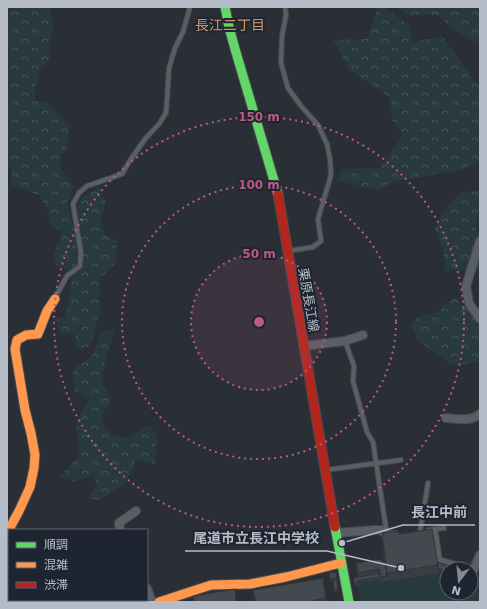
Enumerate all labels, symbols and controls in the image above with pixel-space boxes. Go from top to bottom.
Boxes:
district label: 長江二丁目 [195,17,265,33]
text: 150 m [238,110,280,124]
text: 100 m [238,178,280,192]
text: 50 m [242,247,276,261]
street label: 栗原長江線 [295,267,322,333]
centre of rings [252,315,266,329]
callout: 長江中前 [403,499,475,525]
text: 長江中前 [411,504,467,520]
callout: 尾道市立長江中学校 [185,525,327,551]
legend [8,529,148,601]
text: 尾道市立長江中学校 [193,530,319,546]
text: 順調 [44,538,68,552]
text: 混雑 [44,558,68,572]
north arrow [439,561,479,601]
text: 渋滞 [44,578,68,592]
text: N [450,583,463,598]

